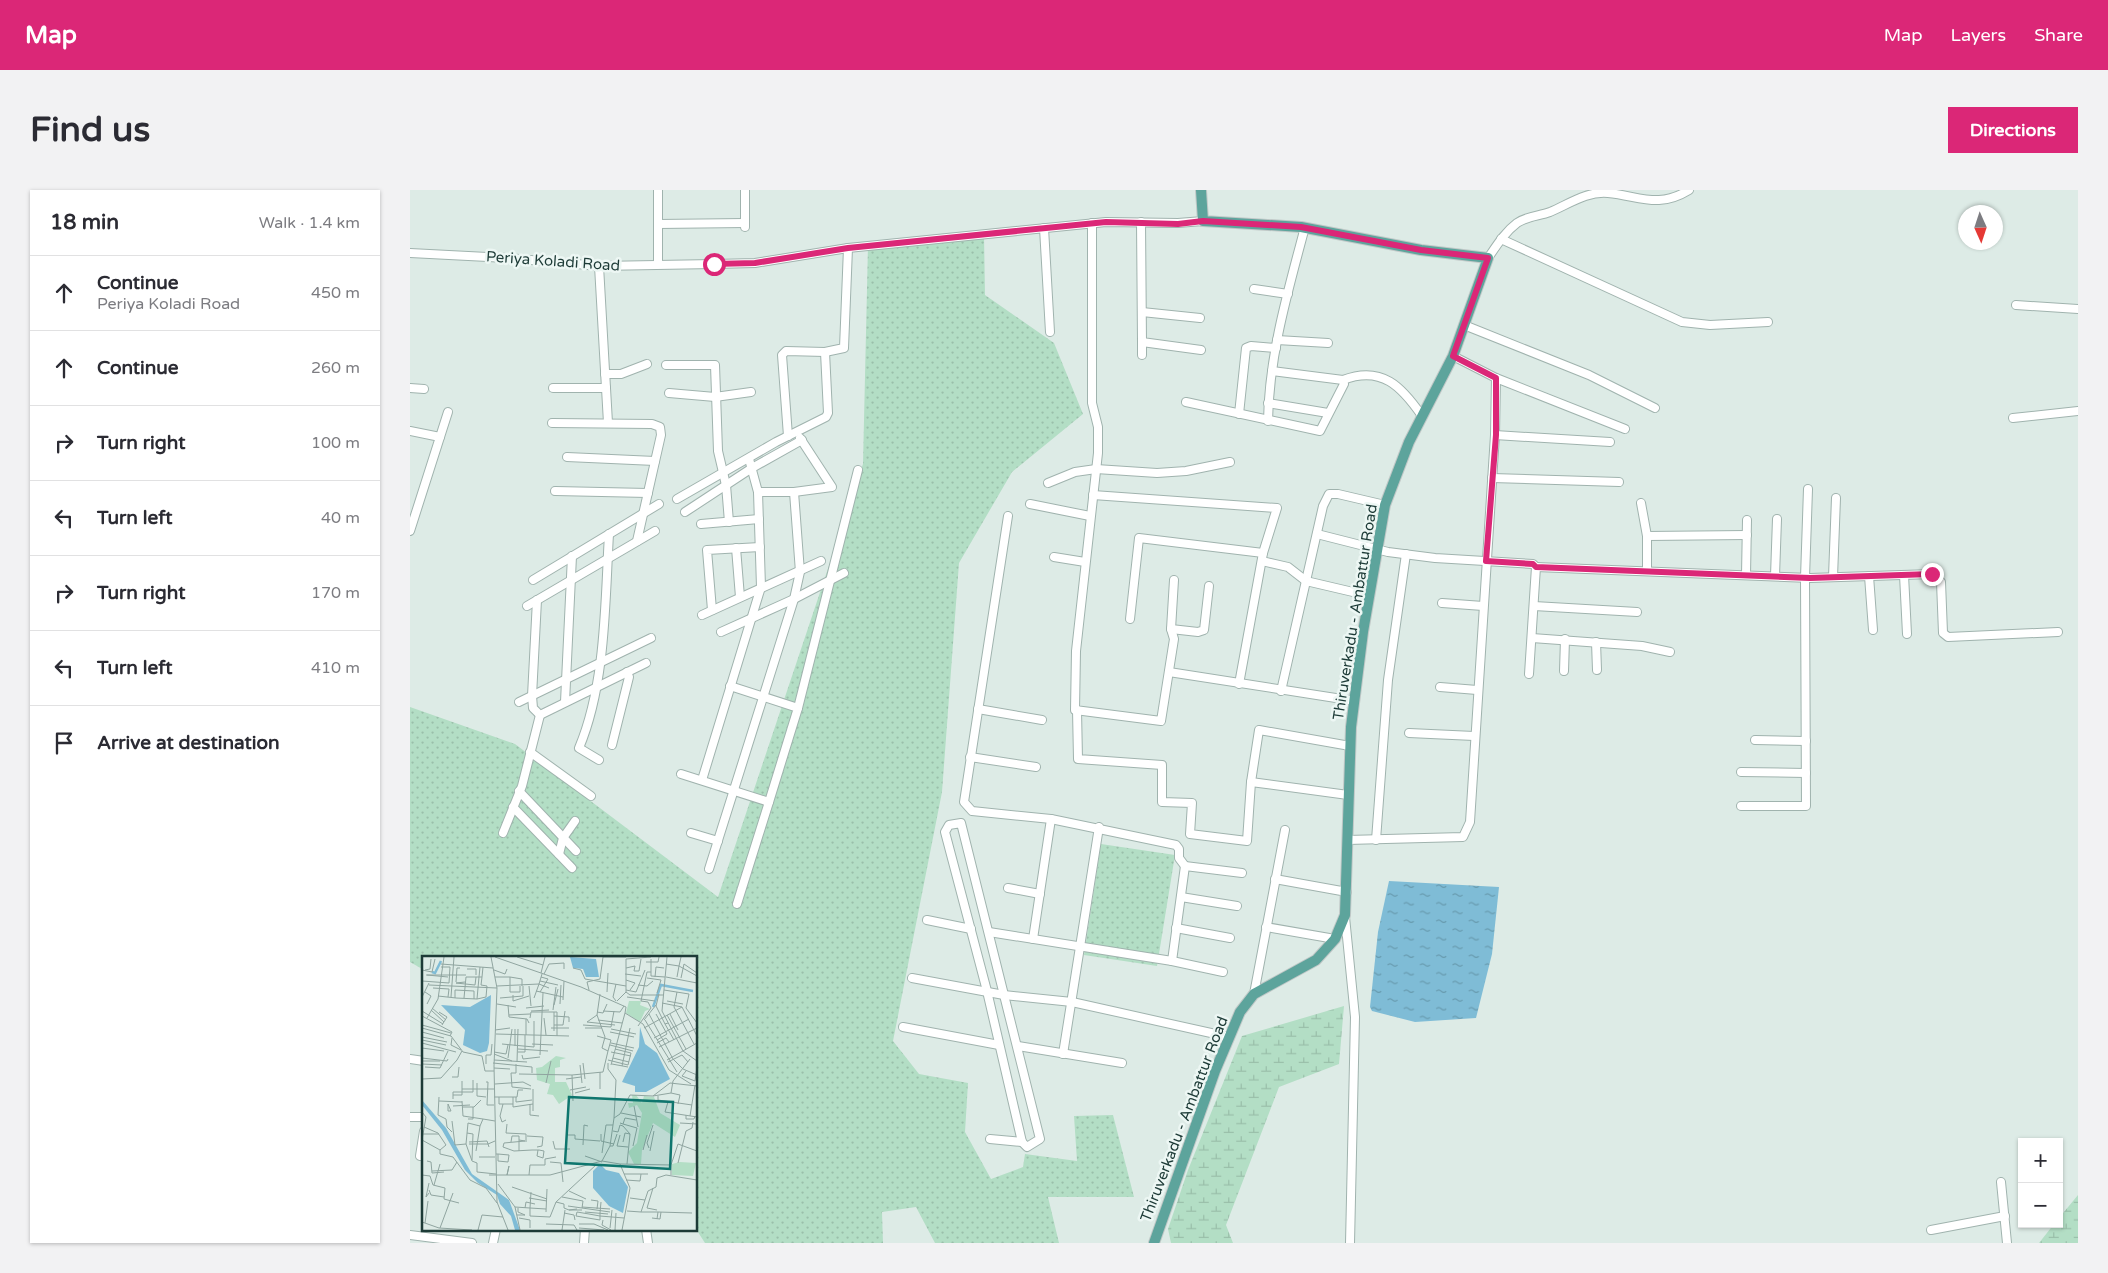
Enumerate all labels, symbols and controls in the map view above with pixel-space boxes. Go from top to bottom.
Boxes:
text: Map [25,21,77,50]
text: Map [1884,24,1923,46]
text: Layers [1951,24,2006,46]
text: Share [2034,24,2083,46]
button: Directions [1948,107,2078,153]
text: Find us [30,109,150,151]
north arrow [1958,205,2003,250]
text: 18 min [50,210,119,235]
text: Walk · 1.4 km [259,213,360,233]
street label: Periya Koladi Road [485,247,621,275]
route start [703,253,726,276]
text: Continue [97,272,179,294]
icon: ahead [50,279,78,307]
text: 450 m [311,283,360,303]
text: Periya Koladi Road [97,294,240,314]
icon: ahead [50,354,78,382]
text: Continue [97,357,179,379]
text: 260 m [311,358,360,378]
icon: right [50,429,78,457]
text: Turn right [97,432,185,454]
text: 100 m [311,433,360,453]
street label: Thiruverkadu - Ambattur Road [1329,503,1381,721]
icon: left [50,504,78,532]
text: Turn left [97,507,173,529]
text: 40 m [321,508,360,528]
route end [1921,563,1944,586]
icon: right [50,579,78,607]
text: Turn right [97,582,185,604]
text: 170 m [311,583,360,603]
icon: left [50,654,78,682]
text: Turn left [97,657,173,679]
text: 410 m [311,658,360,678]
icon: arrive [50,729,78,757]
text: Arrive at destination [97,732,280,754]
inset map [422,956,698,1230]
street label: Thiruverkadu - Ambattur Road [1136,1014,1232,1224]
map controls [2018,1138,2063,1228]
button: + [2018,1138,2063,1183]
button: − [2018,1183,2063,1228]

